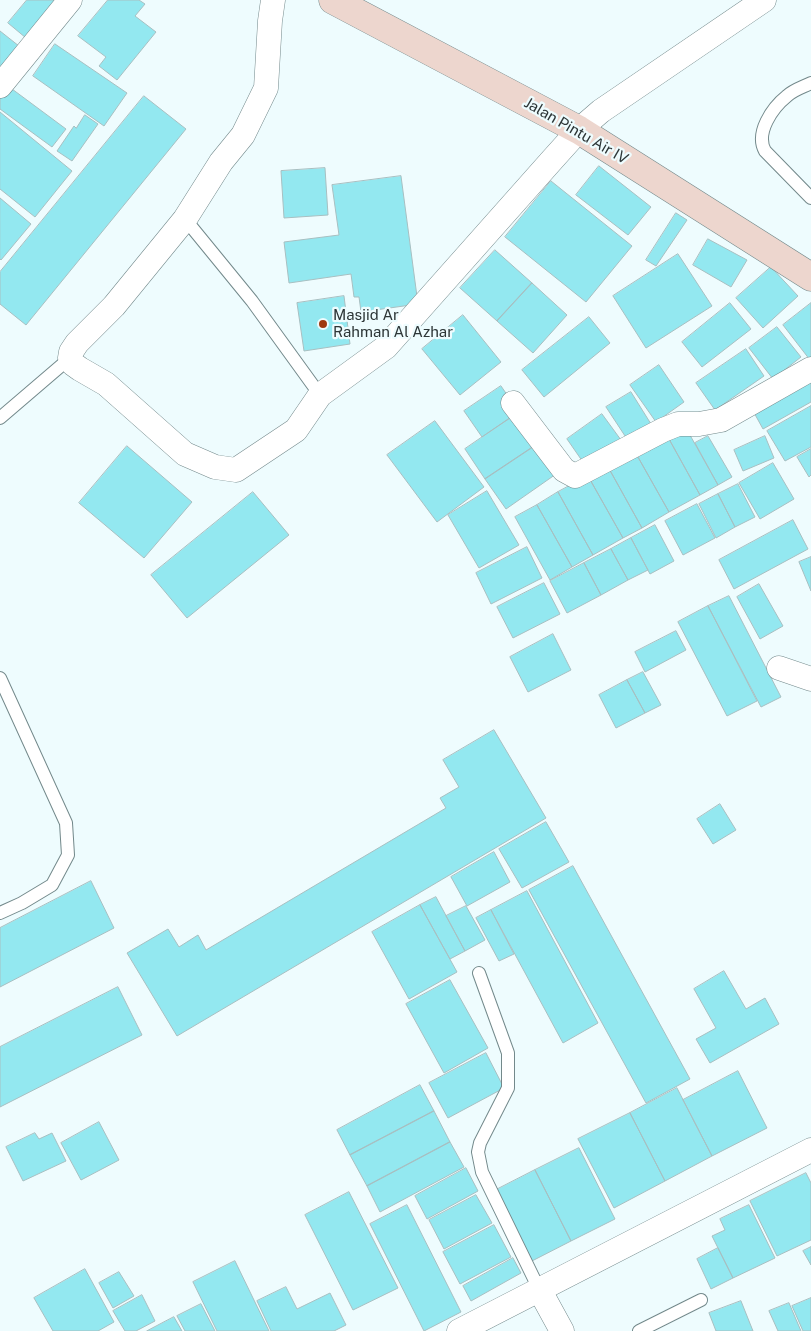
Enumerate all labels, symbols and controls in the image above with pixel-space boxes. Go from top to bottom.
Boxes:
street label: Jalan Pintu Air IV [521,94,631,168]
place label: Masjid Ar Rahman Al Azhar [333,306,453,341]
marker: Masjid Ar Rahman Al Azhar [317,318,329,330]

